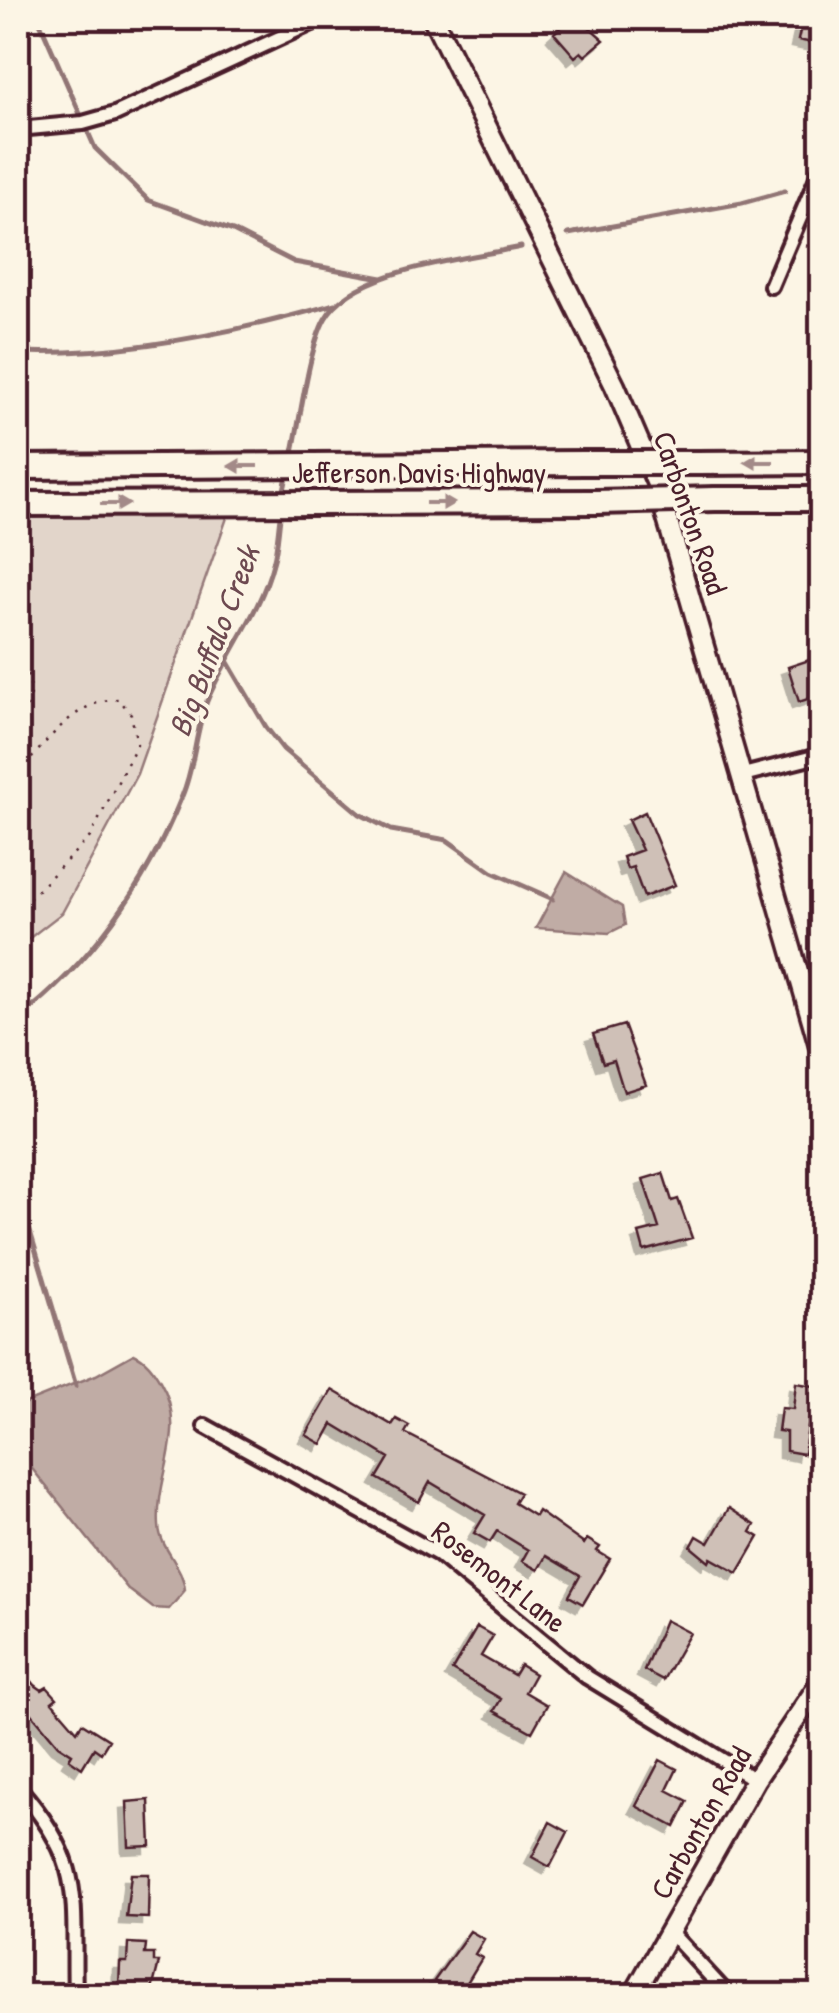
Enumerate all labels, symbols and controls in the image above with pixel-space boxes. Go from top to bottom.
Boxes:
street label: Carbonton Road [644,426,738,600]
street label: Jefferson Davis Highway [292,452,546,492]
one-way arrow [743,454,775,470]
one-way arrow [226,458,258,474]
one-way arrow [424,494,456,510]
one-way arrow [99,496,131,512]
water label: Big Buffalo Creek [157,537,271,742]
street label: Rosemont Lane [424,1511,575,1642]
street label: Carbonton Road [640,1739,760,1906]

